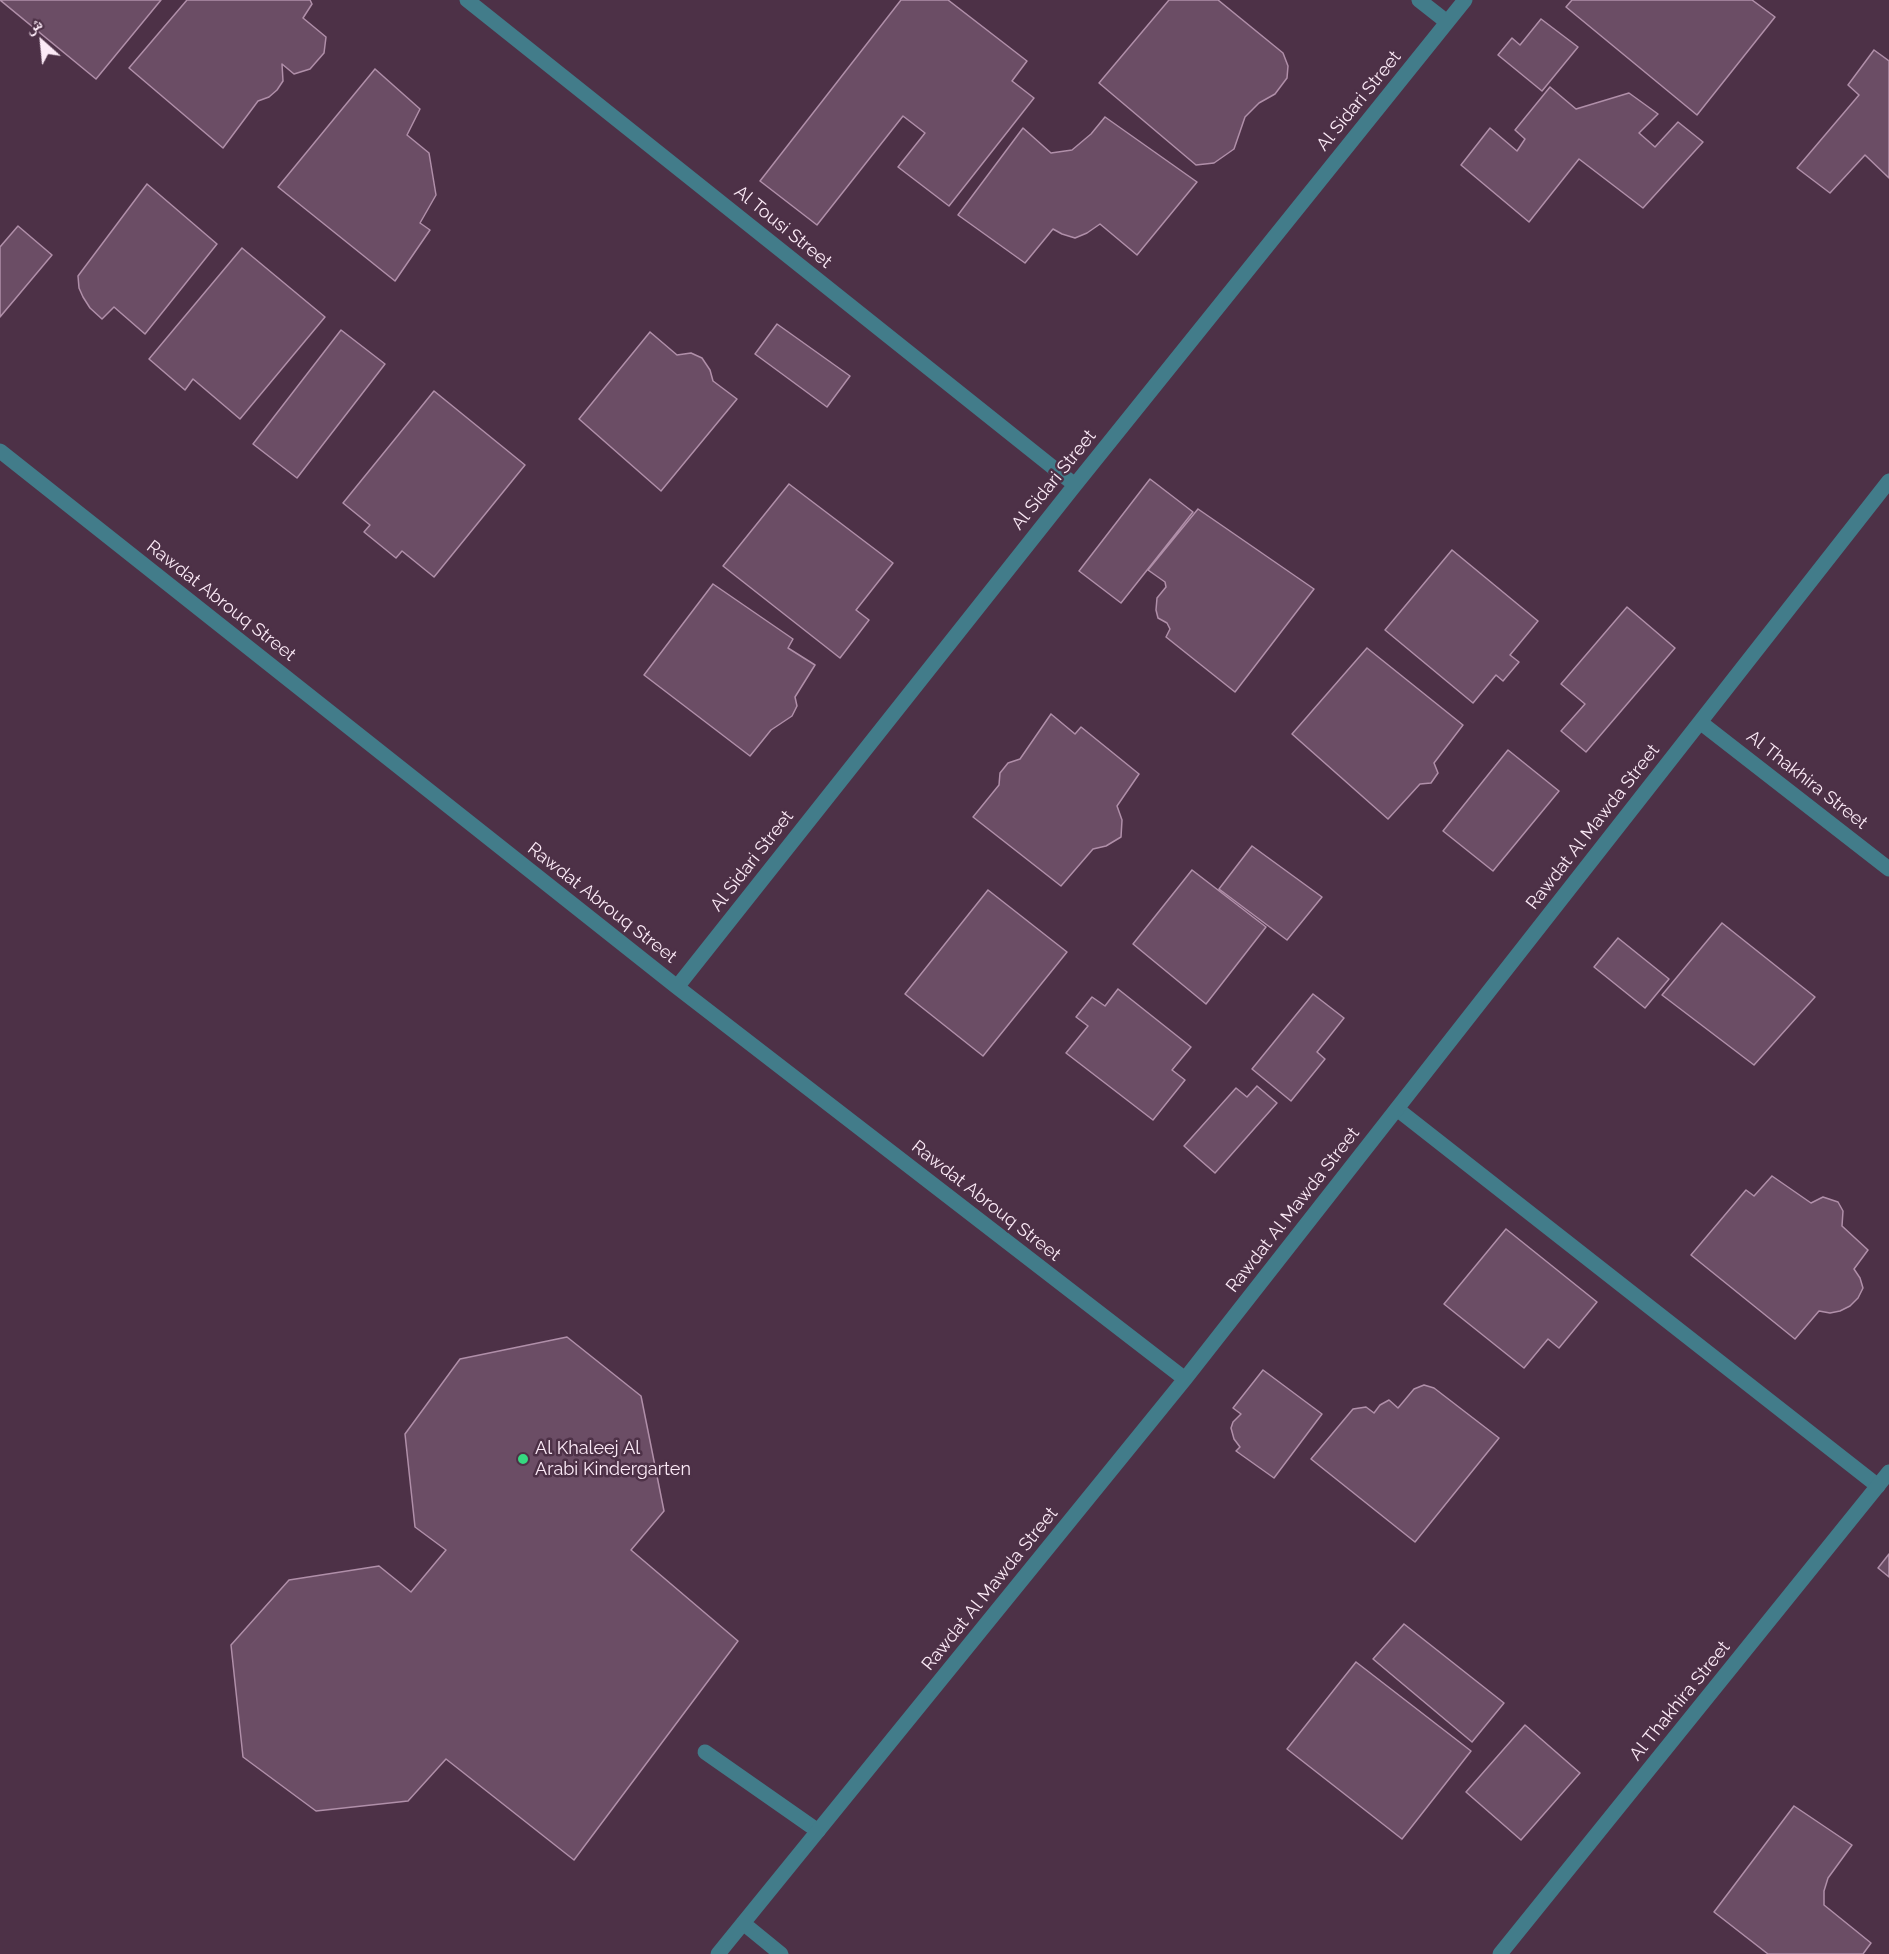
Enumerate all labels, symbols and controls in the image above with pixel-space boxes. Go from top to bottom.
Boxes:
north arrow [12,12,72,72]
text: ش [22,13,45,38]
street label: Al Sidari Street [1312,47,1406,155]
street label: Al Tousi Street [730,181,836,273]
street label: Al Sidari Street [1007,426,1101,534]
street label: Rawdat Abrouq Street [142,536,300,666]
street label: Al Thakhira Street [1742,726,1872,834]
street label: Rawdat Al Mawda Street [1522,740,1664,914]
street label: Al Sidari Street [706,806,798,916]
street label: Rawdat Abrouq Street [523,838,681,968]
street label: Rawdat Al Mawda Street [1222,1123,1364,1297]
street label: Rawdat Abrouq Street [907,1136,1065,1266]
place label: Al Khaleej Al Arabi Kindergarten [535,1438,691,1480]
marker: Al Khaleej Al Arabi Kindergarten [516,1452,530,1466]
street label: Rawdat Al Mawda Street [918,1503,1062,1675]
street label: Al Thakhira Street [1625,1637,1735,1765]

